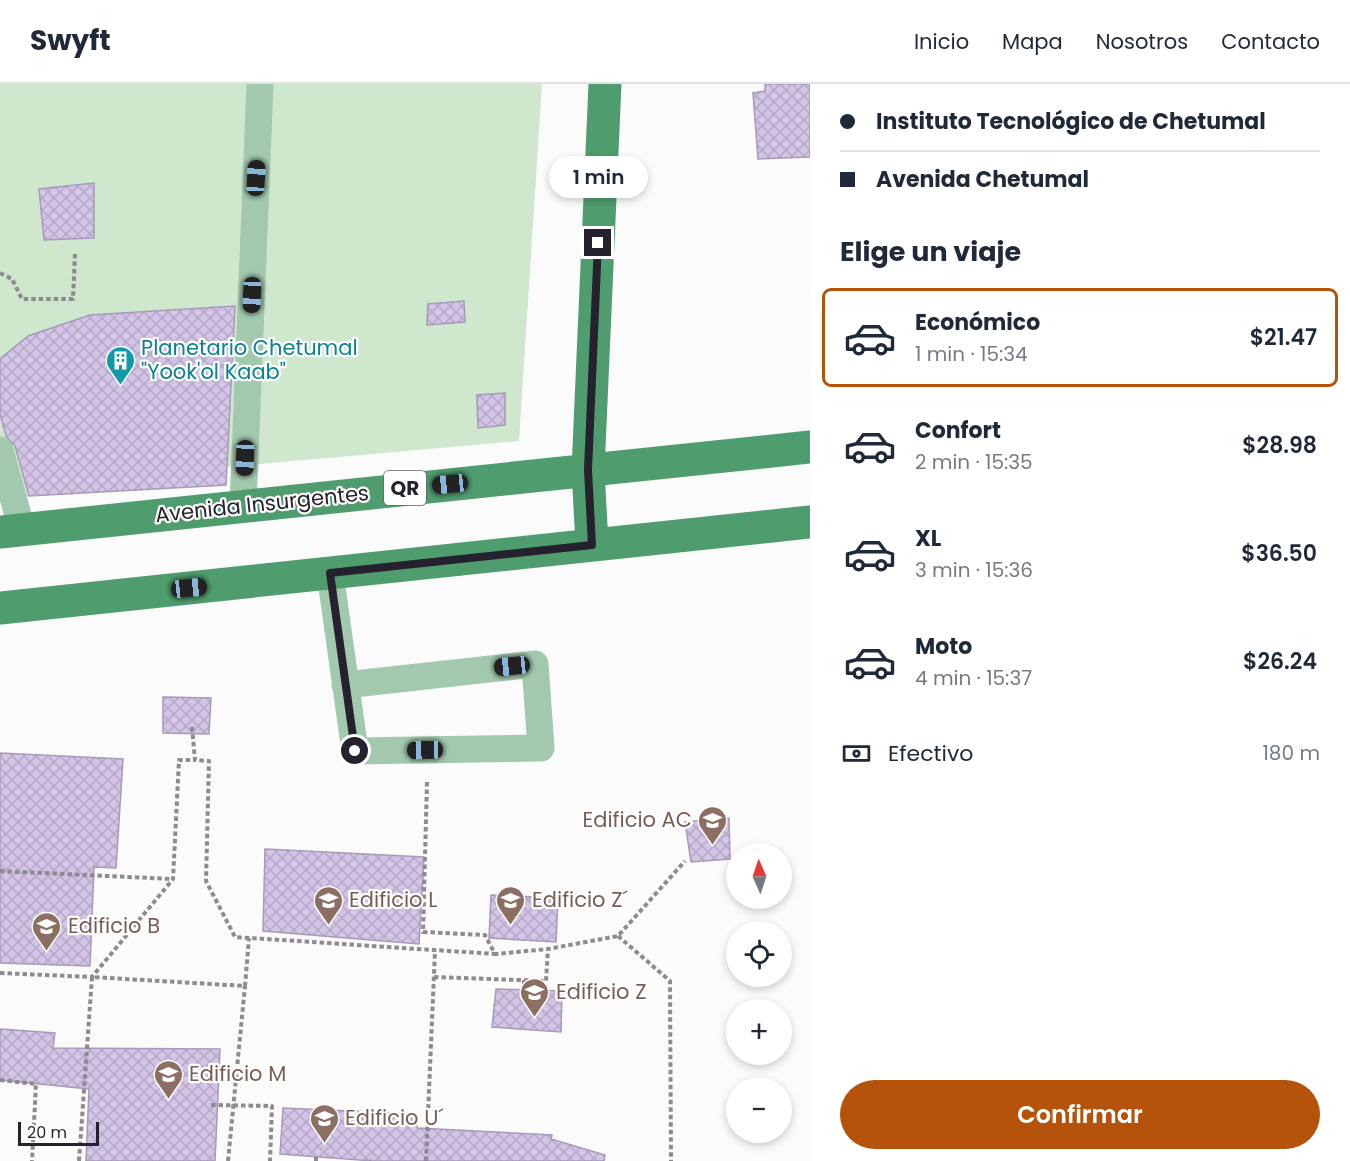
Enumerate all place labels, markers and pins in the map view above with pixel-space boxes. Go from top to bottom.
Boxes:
place label: Planetario Chetumal "Yook'ol Kaab" [141,333,358,386]
building icon: Planetario Chetumal "Yook'ol Kaab" [104,344,136,386]
school or university icon: Edificio AC [697,804,729,846]
place label: Edificio AC [582,805,692,834]
school or university icon: Edificio L [312,884,344,926]
school or university icon: Edificio Z´ [495,884,527,926]
place label: Edificio L [349,885,437,914]
place label: Edificio Z´ [532,885,628,914]
school or university icon: Edificio B [31,910,63,952]
place label: Edificio B [68,911,160,940]
school or university icon: Edificio Z [519,976,551,1018]
place label: Edificio Z [556,977,647,1006]
school or university icon: Edificio M [152,1058,184,1100]
place label: Edificio M [189,1059,286,1088]
school or university icon: Edificio U´ [308,1102,340,1144]
place label: Edificio U´ [345,1103,444,1132]

